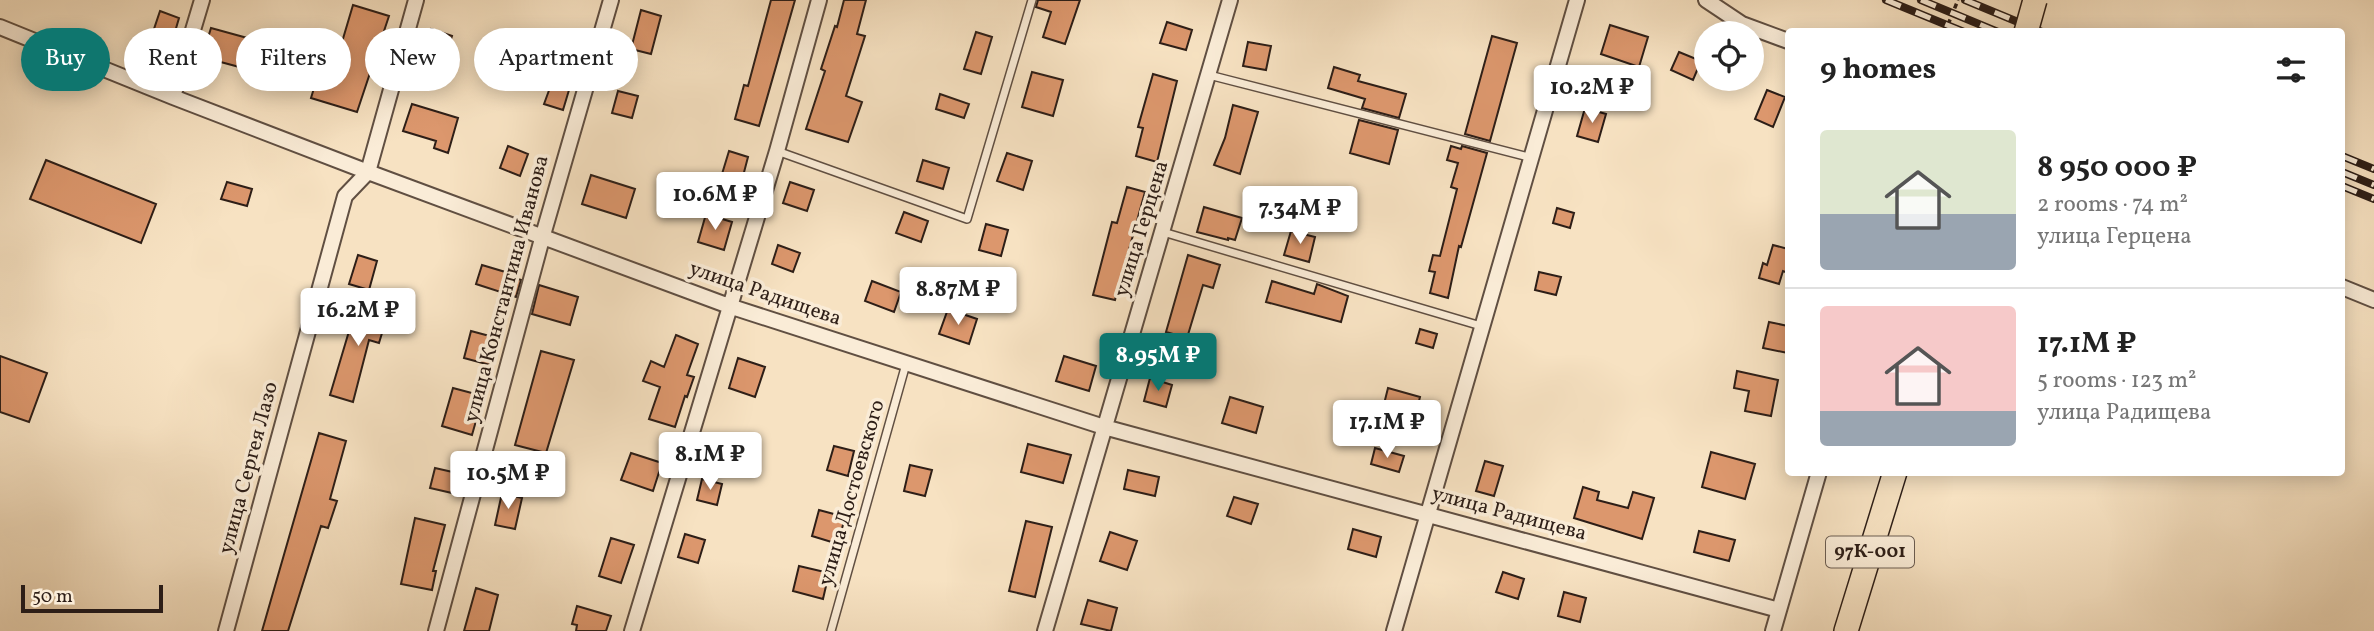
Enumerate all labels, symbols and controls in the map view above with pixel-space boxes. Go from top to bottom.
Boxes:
map controls [1694,21,1764,91]
button: locate [1694,21,1764,91]
chip: Buy [21,28,110,91]
chip: Rent [124,28,222,91]
chip: Filters [236,28,351,91]
chip: New [365,28,460,91]
chip: Apartment [474,28,638,91]
text: 9 homes [1820,49,1936,91]
icon: filters [2272,51,2310,89]
pin: 10.2M ₽ [1527,66,1657,125]
text: 10.2M ₽ [1550,72,1634,104]
text: 8 950 000 ₽ [2037,147,2197,189]
street label: улица Константина Иванова [457,152,557,426]
street label: улица Герцена [1107,157,1177,301]
icon: home [1876,158,1960,242]
pin: 10.6M ₽ [650,173,780,232]
text: 10.6M ₽ [672,179,758,211]
pin: 7.34M ₽ [1235,187,1365,246]
text: 2 rooms · 74 m² [2037,189,2188,221]
text: 7.34M ₽ [1258,193,1342,225]
text: улица Герцена [2037,221,2192,253]
street label: улица Радищева [685,254,845,334]
pin: 8.87M ₽ [893,268,1023,327]
text: 8.87M ₽ [916,274,1000,306]
pin: 16.2M ₽ [293,288,423,348]
text: 16.2M ₽ [317,295,399,327]
text: 17.1M ₽ [2037,323,2137,365]
pin: 8.95M ₽ [1093,334,1223,393]
icon: home [1876,334,1960,418]
text: 8.95M ₽ [1116,340,1200,372]
text: 5 rooms · 123 m² [2037,365,2197,397]
street label: улица Сергея Лазо [212,379,286,557]
street label: улица Достоевского [812,397,892,589]
text: улица Радищева [2037,397,2211,429]
pin: 17.1M ₽ [1322,400,1452,460]
text: 17.1M ₽ [1349,407,1425,439]
pin: 8.1M ₽ [653,433,767,492]
text: 8.1M ₽ [675,439,745,471]
pin: 10.5M ₽ [443,452,573,511]
text: 10.5M ₽ [466,458,550,490]
street label: улица Радищева [1428,479,1590,549]
road number: 97К-001 [1826,537,1914,568]
scale bar [21,582,163,614]
text: 50 m [32,584,73,610]

